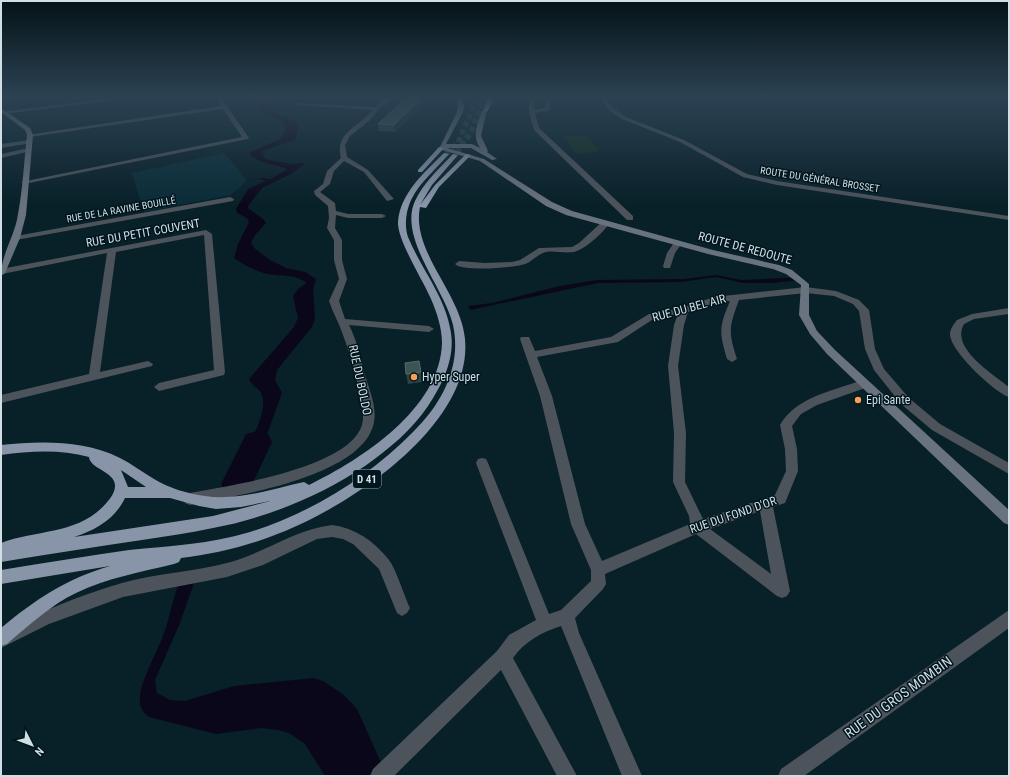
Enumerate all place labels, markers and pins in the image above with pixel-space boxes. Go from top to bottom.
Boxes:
place label: Hyper Super [422,370,480,384]
marker: Hyper Super [409,372,419,382]
place label: Epi Sante [866,393,911,407]
marker: Epi Sante [853,395,863,405]

